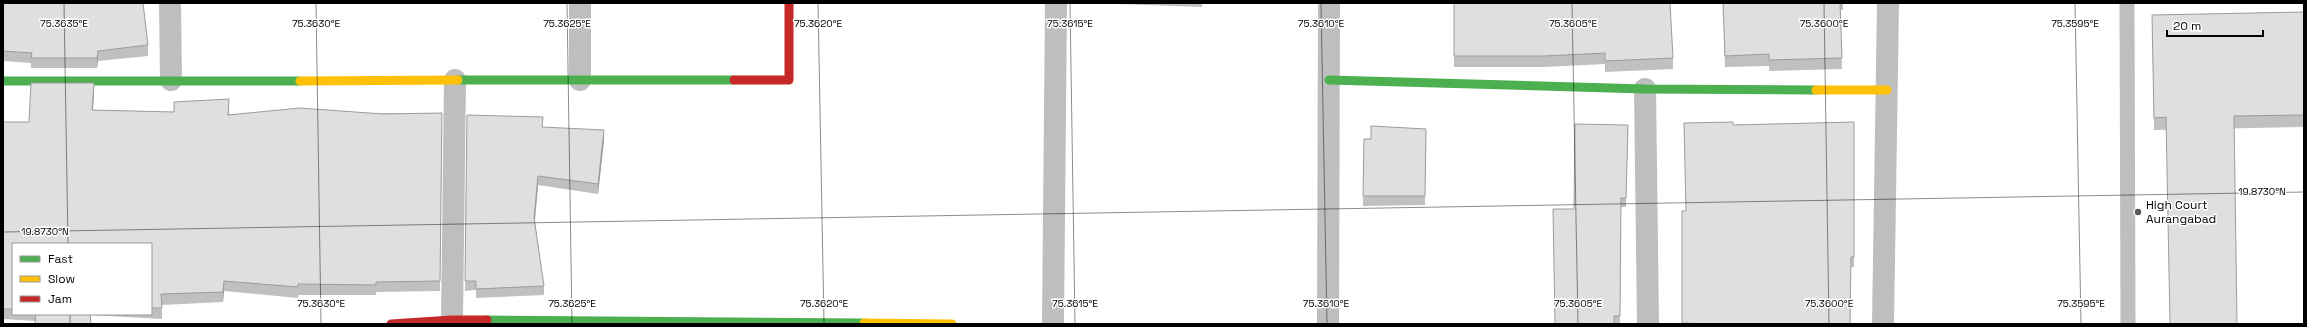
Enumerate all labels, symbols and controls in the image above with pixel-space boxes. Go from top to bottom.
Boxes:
scale bar [2167,12,2263,38]
text: 75.3635°E [40,17,88,30]
text: 75.3630°E [292,17,340,30]
text: 75.3625°E [543,17,591,30]
text: 75.3620°E [794,17,842,30]
text: 75.3615°E [1047,17,1093,30]
text: 75.3610°E [1298,17,1345,30]
text: 75.3605°E [1549,17,1597,30]
text: 75.3600°E [1800,17,1849,30]
text: 75.3595°E [2051,17,2099,30]
text: 20 m [2173,18,2201,34]
text: 19.8730°N [2238,185,2286,198]
place label: High Court Aurangabad [2146,197,2216,227]
marker: High Court Aurangabad [2133,207,2143,217]
text: 19.8730°N [21,225,69,238]
legend [12,243,152,315]
text: Fast [48,251,73,267]
text: Slow [48,271,75,287]
text: Jam [48,291,72,307]
text: 75.3630°E [297,297,345,310]
text: 75.3625°E [548,297,596,310]
text: 75.3620°E [800,297,848,310]
text: 75.3615°E [1052,297,1098,310]
text: 75.3610°E [1303,297,1350,310]
text: 75.3605°E [1554,297,1602,310]
text: 75.3600°E [1805,297,1854,310]
text: 75.3595°E [2057,297,2105,310]

